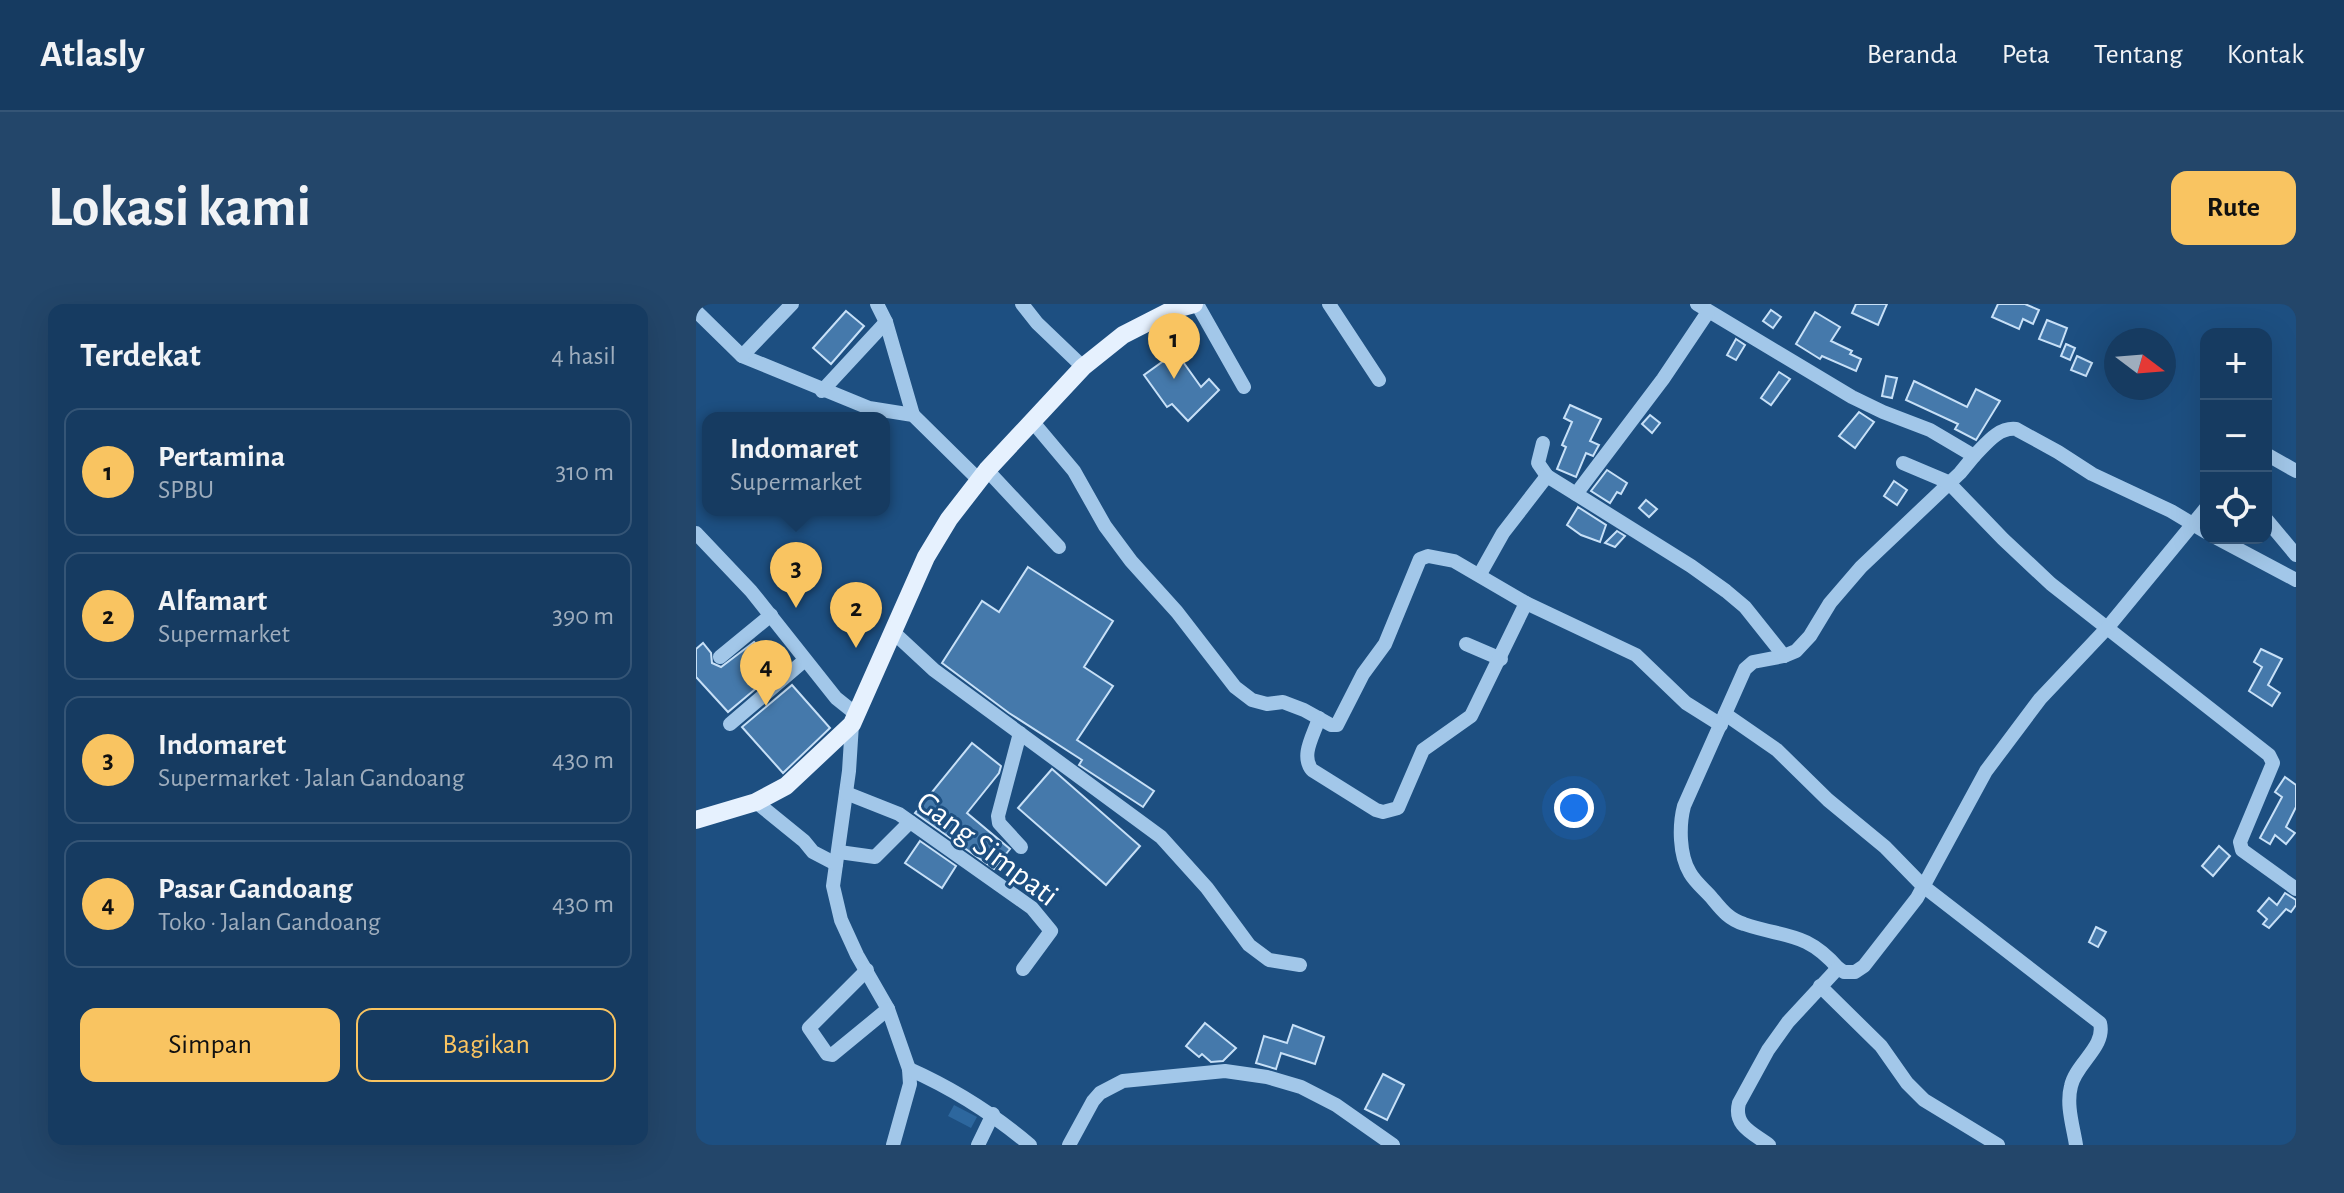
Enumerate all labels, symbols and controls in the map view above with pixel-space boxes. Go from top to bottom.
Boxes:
text: Atlasly [40,36,145,74]
text: Beranda [1867,41,1958,69]
text: Peta [2002,41,2050,69]
text: Tentang [2094,41,2183,69]
text: Kontak [2227,41,2304,69]
button: Rute [2171,171,2296,245]
text: Lokasi kami [48,180,311,236]
pin: 1 [1148,313,1200,379]
north arrow [2104,328,2176,400]
map controls [2200,328,2272,544]
button: + [2200,328,2272,400]
text: Terdekat [80,339,201,373]
text: 4 hasil [551,343,616,369]
button: − [2200,400,2272,472]
popup [702,412,890,516]
text: Indomaret [730,434,858,464]
text: Pertamina [158,442,285,472]
text: 1 [103,459,113,485]
text: 310 m [556,459,614,485]
text: Supermarket [730,469,862,495]
button: locate [2200,472,2272,544]
text: SPBU [158,477,214,503]
pin: 3 [770,542,822,608]
pin: 2 [830,582,882,648]
text: Alfamart [158,586,267,616]
text: 2 [102,603,114,629]
text: 390 m [552,603,614,629]
text: Supermarket [158,621,290,647]
pin: 4 [740,640,792,706]
text: Indomaret [158,730,286,760]
text: 3 [102,747,114,773]
text: 430 m [552,747,614,773]
text: Supermarket · Jalan Gandoang [158,765,464,791]
street label: Gang Simpati [911,785,1064,912]
your location [1554,788,1594,828]
text: Pasar Gandoang [158,874,353,904]
text: 4 [101,891,115,917]
text: 430 m [552,891,614,917]
text: Toko · Jalan Gandoang [158,909,381,935]
button: Simpan [80,1008,340,1082]
button: Bagikan [356,1008,616,1082]

